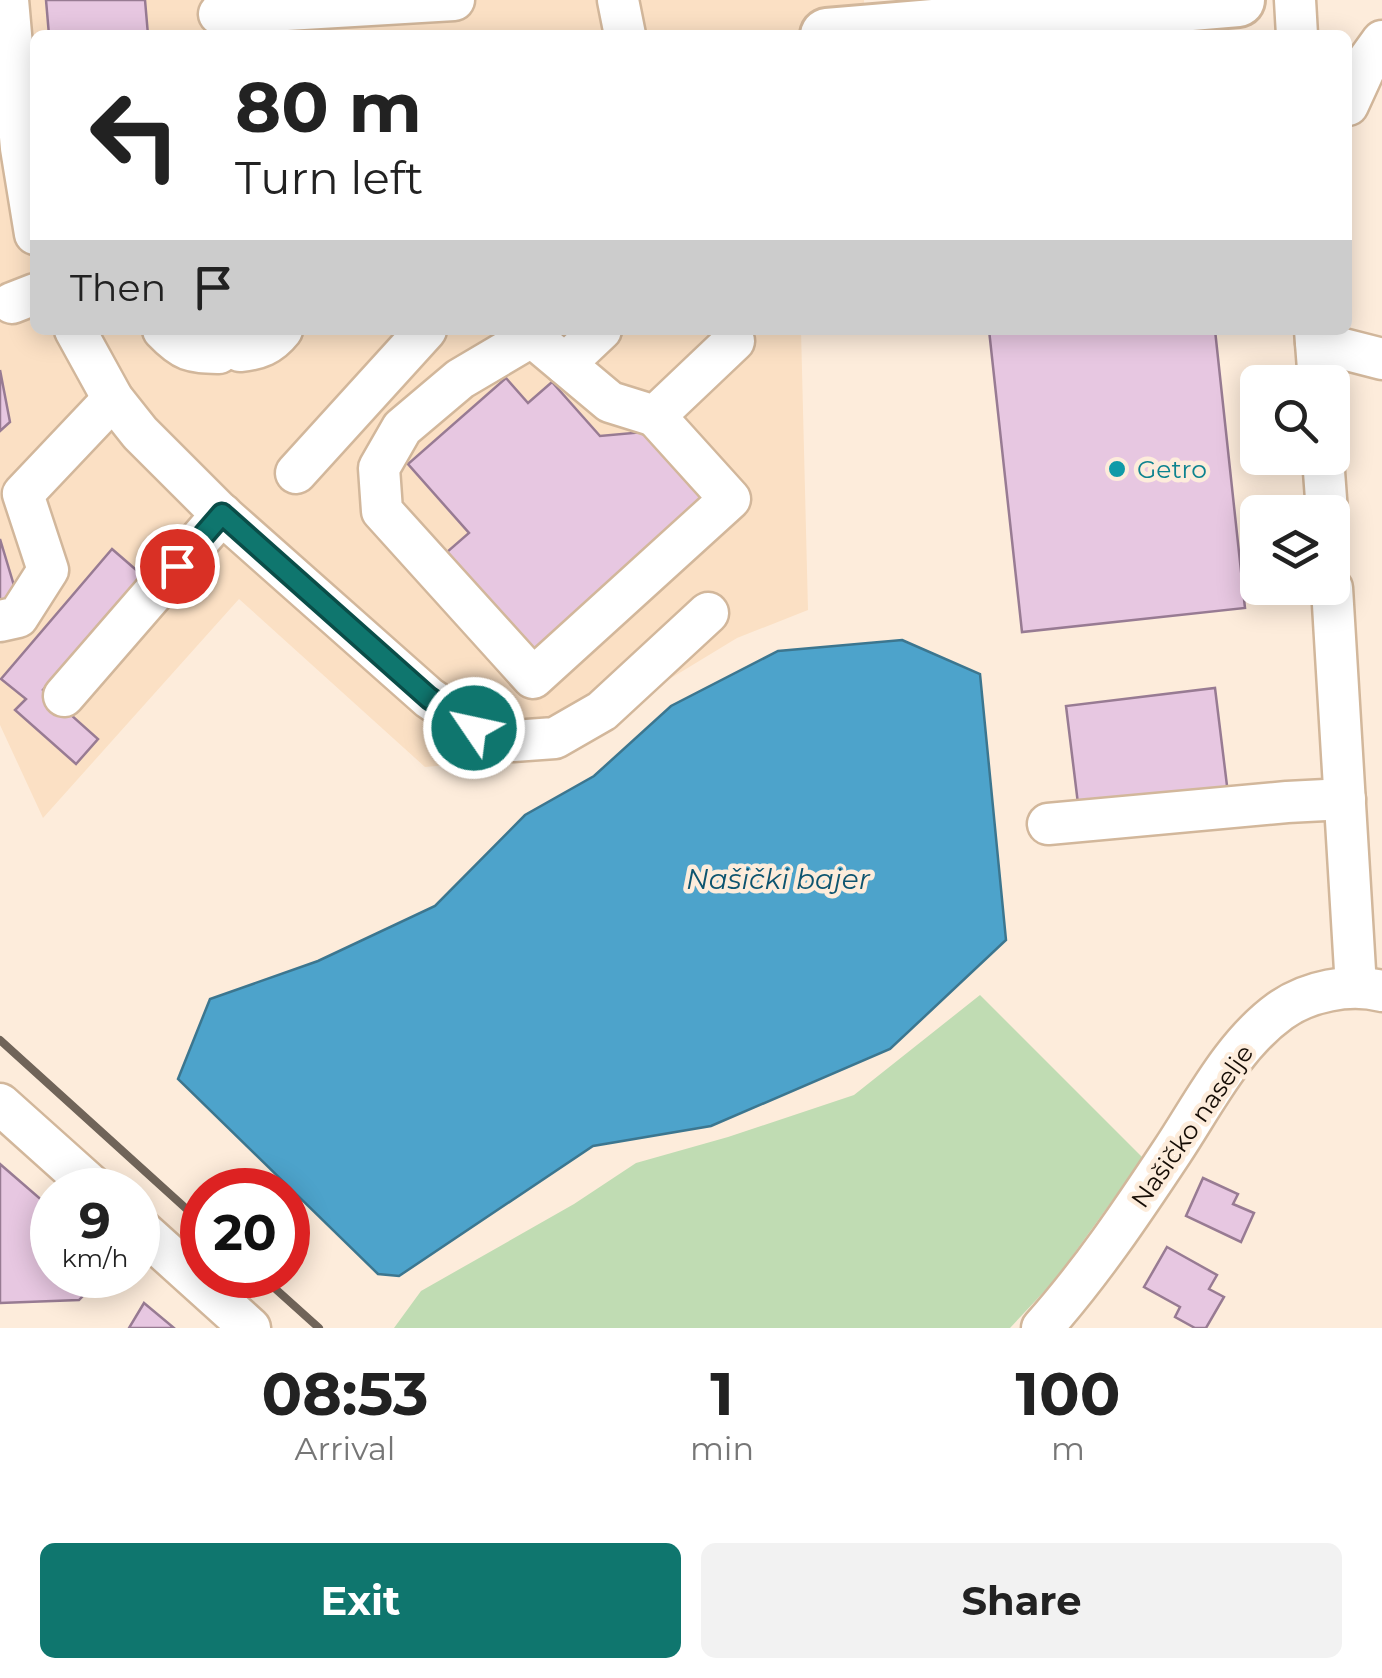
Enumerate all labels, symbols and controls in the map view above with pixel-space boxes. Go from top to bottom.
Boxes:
text: 80 m [235,64,422,150]
icon: left [70,70,200,200]
text: Turn left [235,150,423,205]
icon: arrive [186,260,241,315]
text: Then [70,264,166,311]
map controls [1240,365,1350,605]
button: search [1240,365,1350,475]
place label: Getro [1137,454,1207,484]
marker: Getro [1106,458,1128,480]
button: layers [1240,495,1350,605]
pin [135,524,220,609]
icon: arrive [150,539,205,594]
position arrow [422,676,526,780]
water label: Našički bajer [686,862,871,896]
street label: Našičko naselje [1125,1039,1259,1213]
speed limit sign: 20 [180,1168,310,1298]
text: 9 [79,1190,111,1251]
text: km/h [62,1243,128,1273]
text: 08:53 [261,1357,428,1430]
text: 1 [710,1357,734,1430]
text: 100 [1016,1357,1121,1430]
text: Arrival [294,1429,395,1468]
text: min [690,1429,754,1468]
text: m [1051,1429,1085,1468]
button: Exit [40,1543,681,1658]
button: Share [701,1543,1342,1658]

